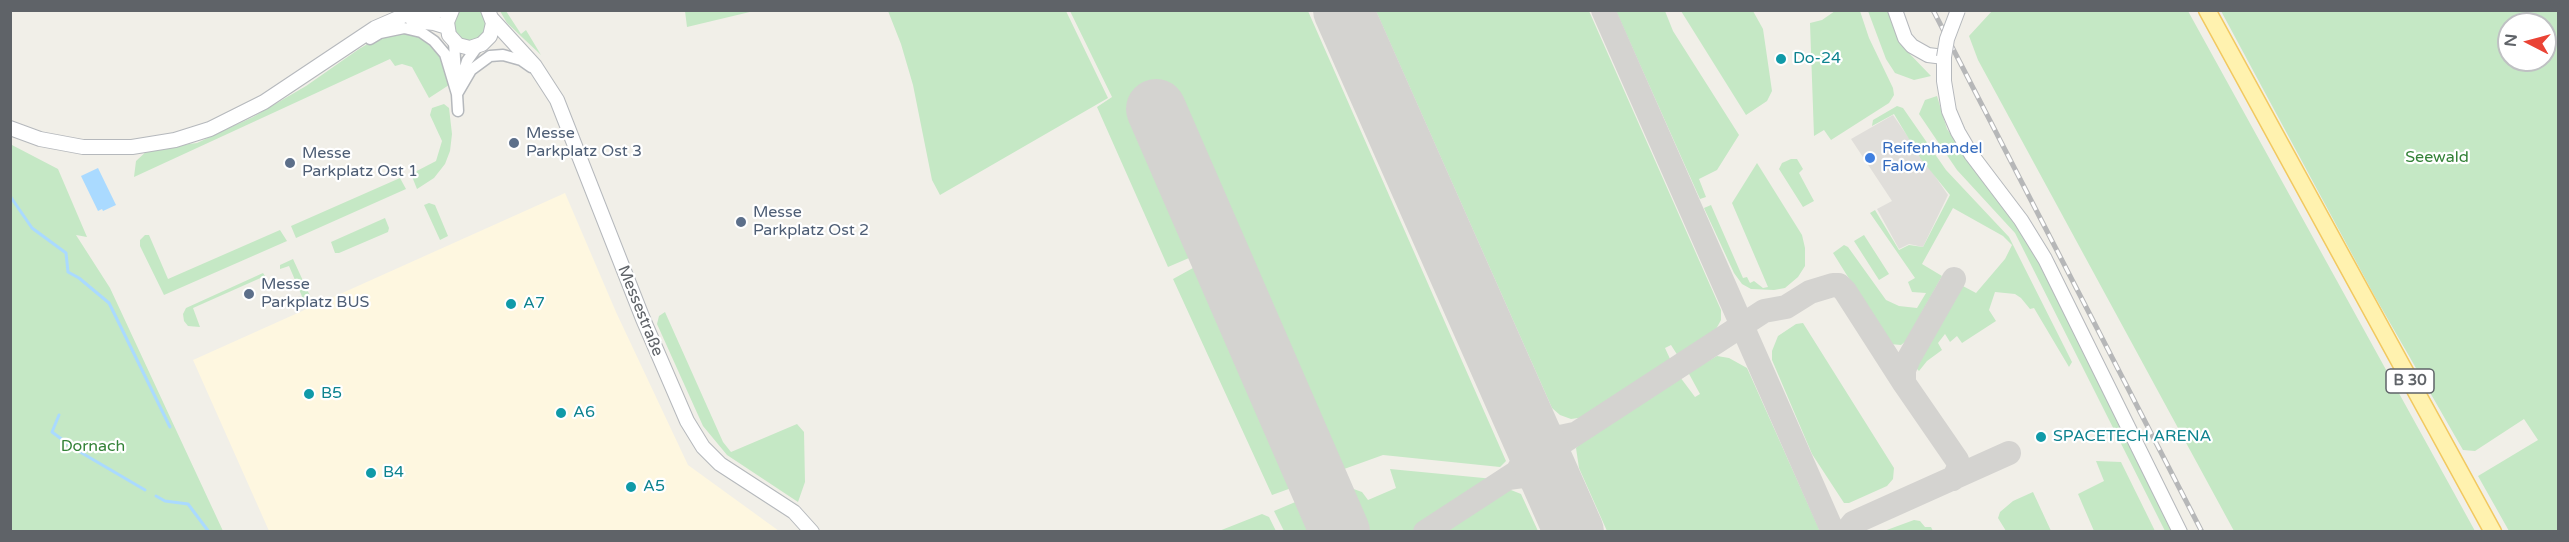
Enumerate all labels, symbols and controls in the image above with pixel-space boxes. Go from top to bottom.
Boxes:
north arrow [2497,12,2557,72]
text: N [2500,33,2522,48]
place label: Do-24 [1793,49,1841,69]
marker: Do-24 [1774,52,1788,66]
place label: Messe Parkplatz Ost 3 [526,124,642,162]
marker: Messe Parkplatz Ost 3 [507,136,521,150]
place label: Reifenhandel Falow [1882,139,1982,177]
place label: Messe Parkplatz Ost 1 [302,144,418,182]
park label: Seewald [2405,148,2469,168]
marker: Reifenhandel Falow [1863,151,1877,165]
marker: Messe Parkplatz Ost 1 [283,156,297,170]
place label: Messe Parkplatz Ost 2 [753,203,869,241]
marker: Messe Parkplatz Ost 2 [734,215,748,229]
street label: Messestraße [613,263,667,359]
place label: Messe Parkplatz BUS [261,275,369,313]
marker: Messe Parkplatz BUS [242,287,256,301]
place label: A7 [523,294,545,314]
marker: A7 [504,297,518,311]
road number: B 30 [2386,369,2434,393]
place label: B5 [321,384,342,404]
marker: B5 [302,387,316,401]
place label: A6 [573,403,595,423]
marker: A6 [554,406,568,420]
place label: SPACETECH ARENA [2053,427,2211,447]
marker: SPACETECH ARENA [2034,430,2048,444]
park label: Dornach [61,437,125,457]
place label: B4 [383,463,404,483]
marker: B4 [364,466,378,480]
place label: A5 [643,477,665,497]
marker: A5 [624,480,638,494]

